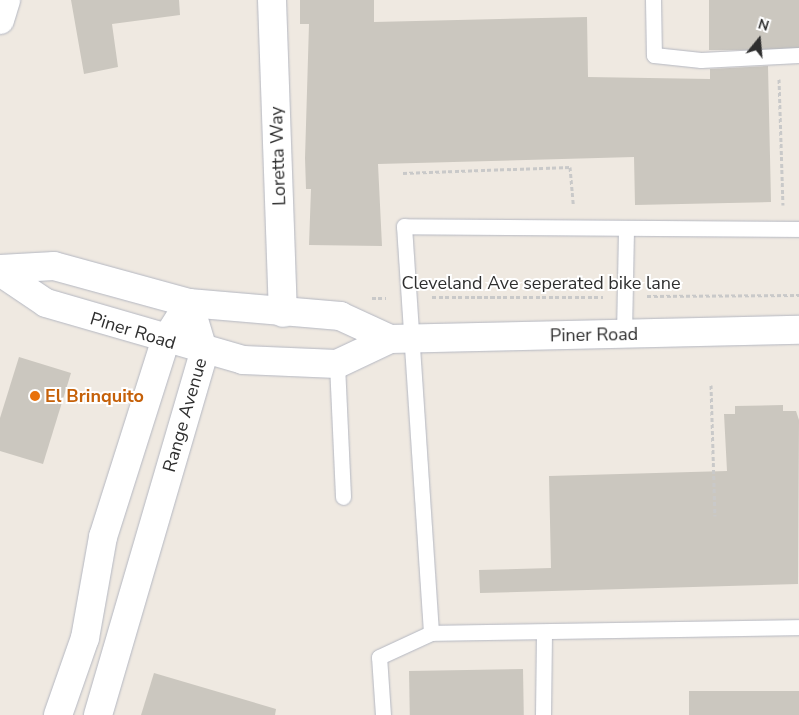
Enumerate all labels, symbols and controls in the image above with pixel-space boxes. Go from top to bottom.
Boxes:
north arrow [734,15,784,65]
text: N [756,15,771,36]
street label: Loretta Way [265,106,291,206]
street label: Cleveland Ave seperated bike lane [401,272,681,294]
street label: Piner Road [88,308,178,354]
street label: Piner Road [550,323,638,347]
street label: Range Avenue [158,355,212,475]
place label: El Brinquito [45,385,144,407]
marker: El Brinquito [29,390,41,402]

